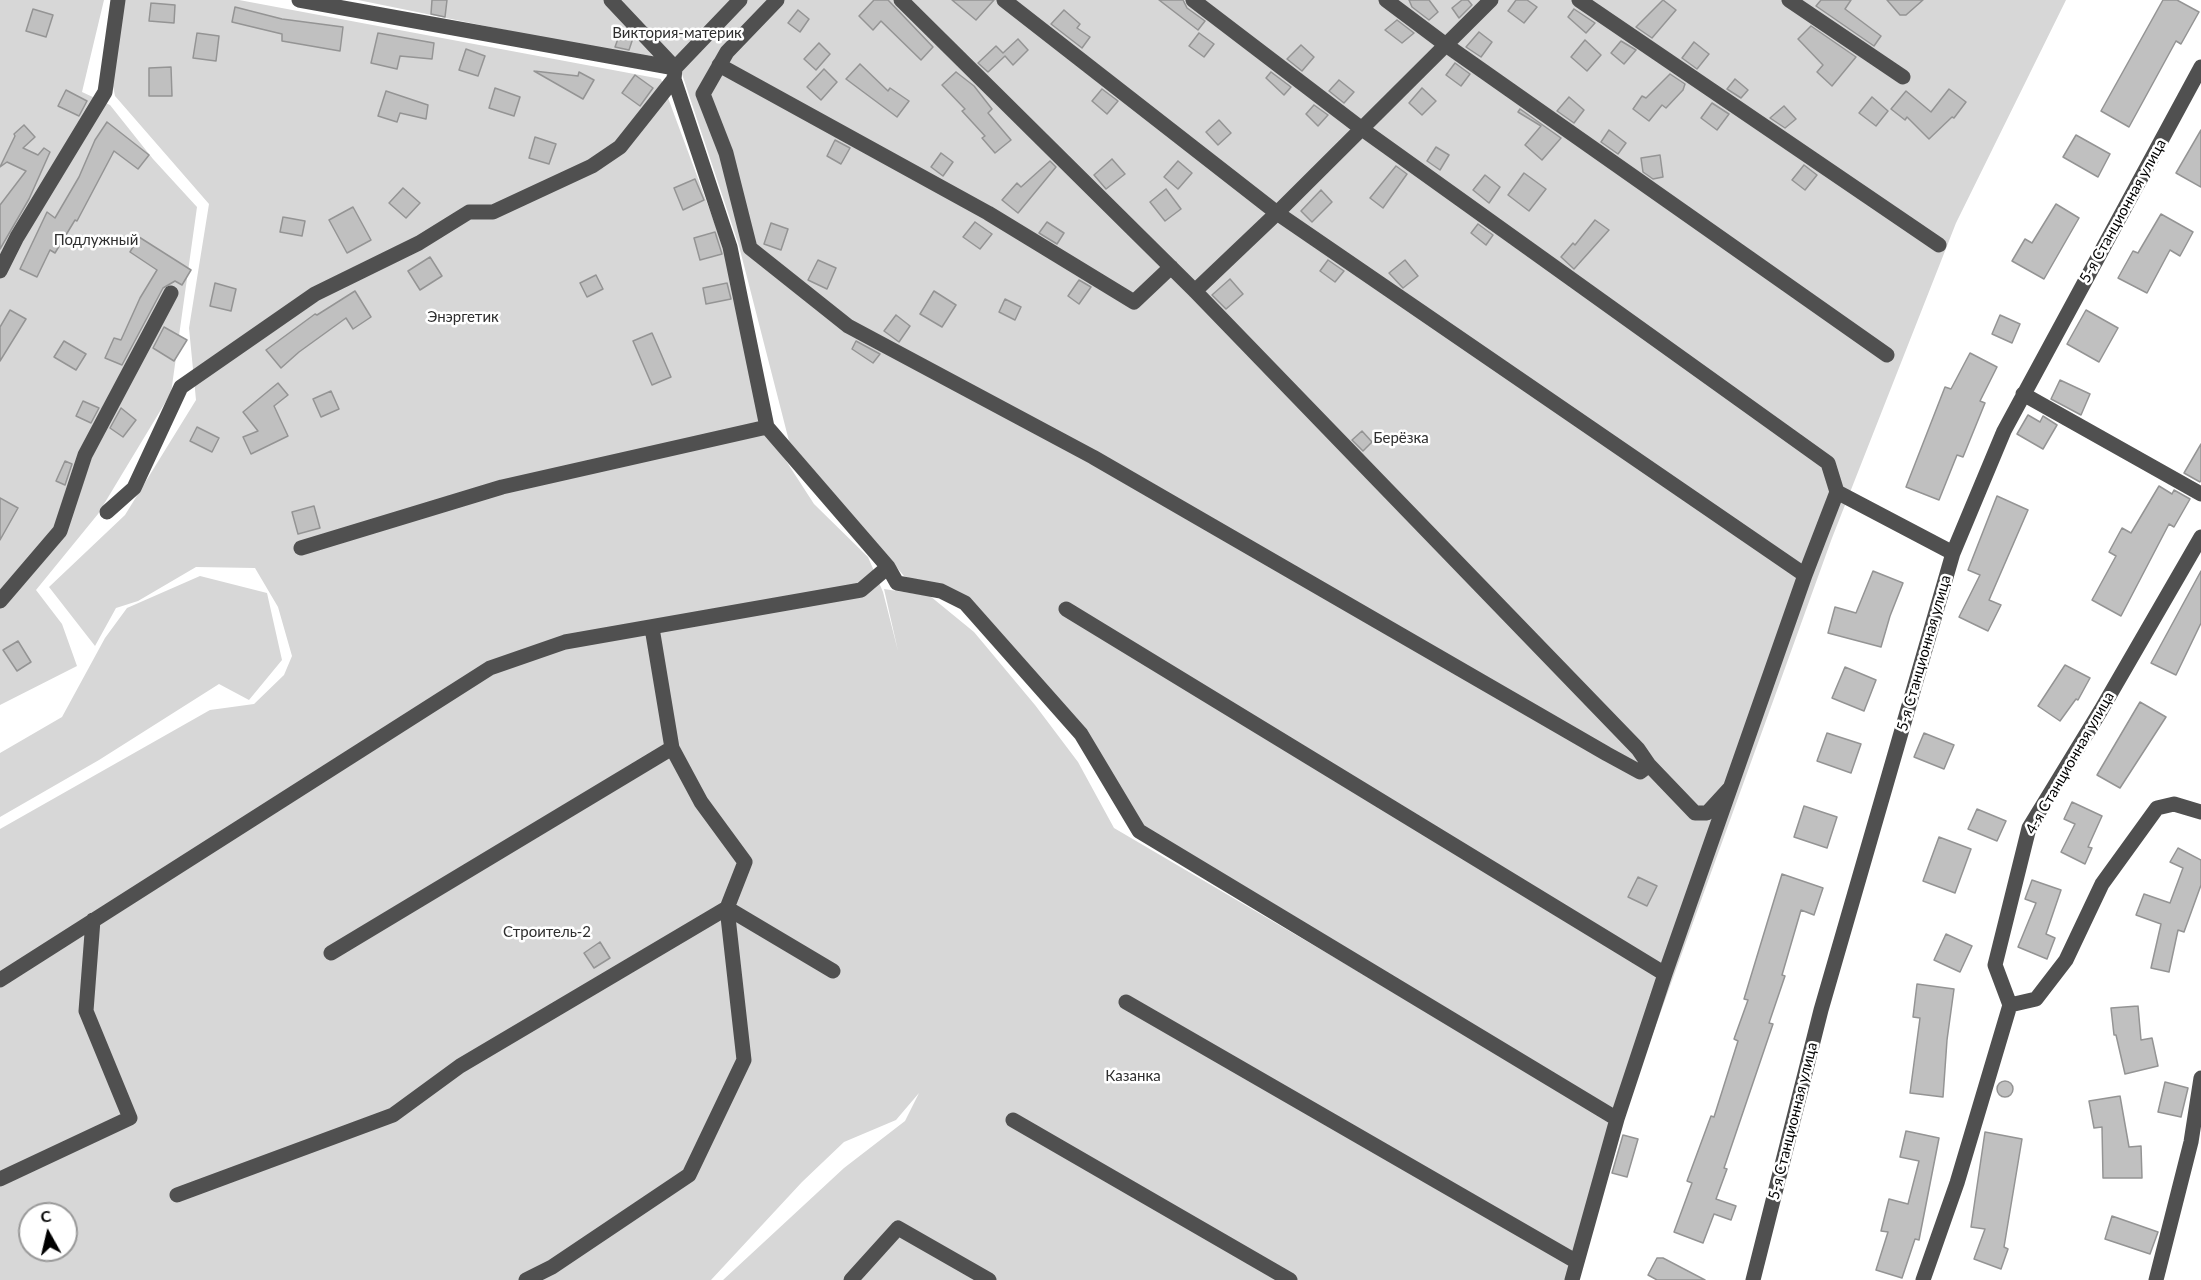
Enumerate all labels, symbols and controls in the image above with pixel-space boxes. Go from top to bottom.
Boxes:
park label: Виктория-материк [612,24,742,42]
street label: 5-я Станционная улица [2076,136,2170,286]
park label: Подлужный [54,231,138,249]
park label: Энэргетик [427,308,499,326]
park label: Берёзка [1373,429,1429,447]
street label: 5-я Станционная улица [1893,573,1955,733]
street label: 4-я Станционная улица [2022,689,2118,837]
park label: Строитель-2 [503,923,591,941]
street label: 5-я Станционная улица [1765,1041,1821,1201]
park label: Казанка [1105,1067,1161,1085]
north arrow [18,1202,78,1262]
text: С [39,1206,52,1226]

